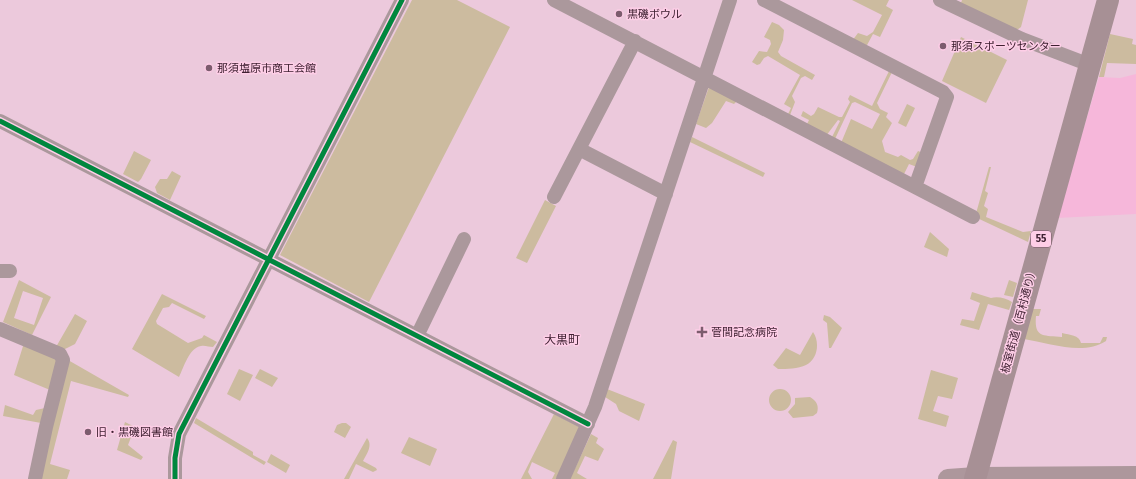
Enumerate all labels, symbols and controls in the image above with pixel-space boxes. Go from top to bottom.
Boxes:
place label: 黒磯ボウル [627,8,682,21]
marker: 黒磯ボウル [614,9,624,19]
place label: 那須スポーツセンター [951,40,1061,53]
marker: 那須スポーツセンター [938,41,948,51]
place label: 那須塩原市商工会館 [217,62,316,75]
marker: 那須塩原市商工会館 [204,63,214,73]
road number: 55 [1031,231,1051,247]
street label: 板室街道（百村通り） [998,265,1040,375]
marker: 菅間記念病院 [696,326,708,338]
place label: 菅間記念病院 [711,326,777,339]
district label: 大黒町 [544,333,580,347]
place label: 旧・黒磯図書館 [96,426,173,439]
marker: 旧・黒磯図書館 [83,427,93,437]

